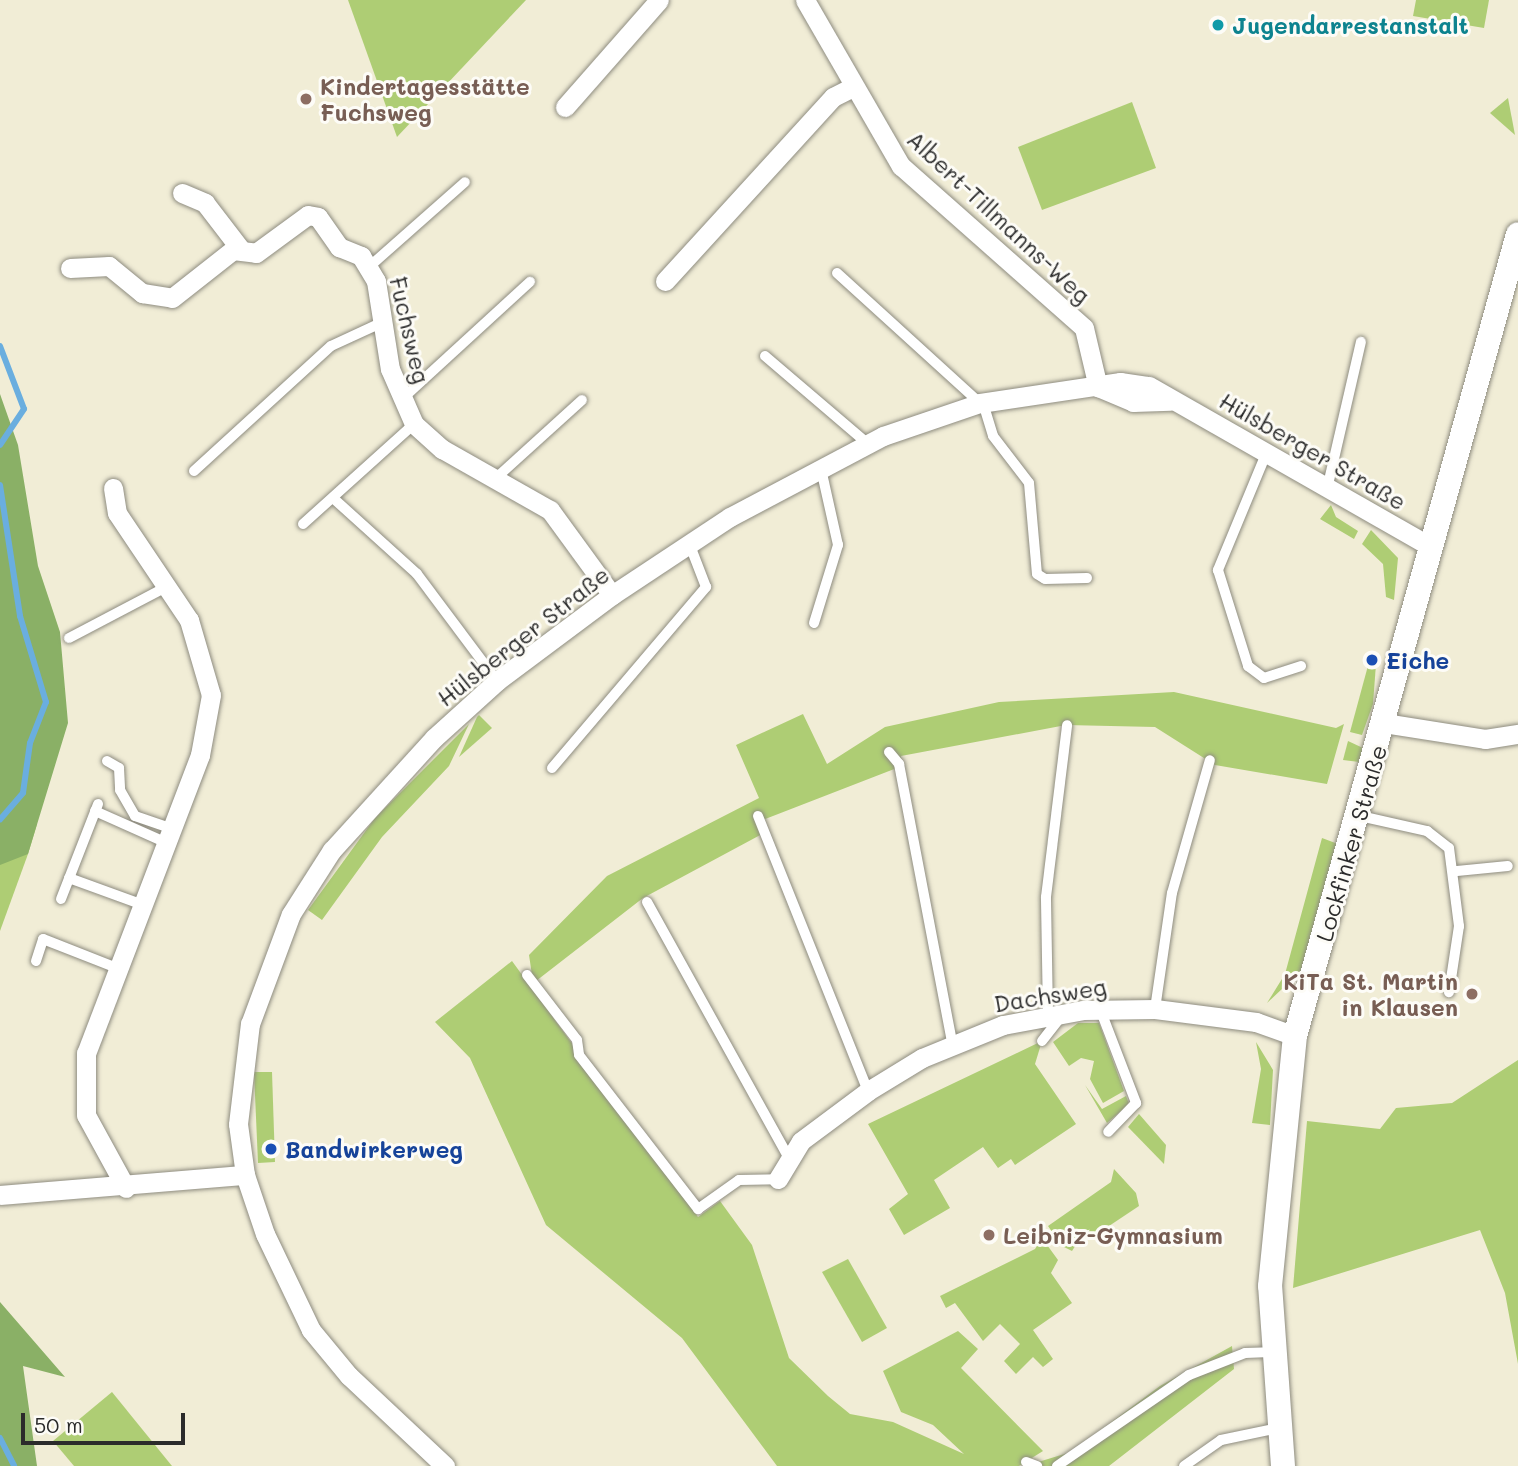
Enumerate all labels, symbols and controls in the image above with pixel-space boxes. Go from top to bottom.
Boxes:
place label: Jugendarrestanstalt [1232,11,1469,39]
marker: Jugendarrestanstalt [1210,17,1226,33]
place label: Kindertagesstätte Fuchsweg [320,72,530,126]
marker: Kindertagesstätte Fuchsweg [298,91,314,107]
street label: Albert-Tillmanns-Weg [902,125,1096,309]
street label: Fuchsweg [384,274,436,386]
street label: Hülsberger Straße [1215,386,1411,516]
street label: Hülsberger Straße [432,560,614,712]
place label: Eiche [1386,646,1449,674]
marker: Eiche [1364,652,1380,668]
street label: Lockfinker Straße [1310,741,1392,945]
place label: KiTa St. Martin in Klausen [1283,967,1458,1021]
street label: Dachsweg [992,973,1108,1017]
marker: KiTa St. Martin in Klausen [1464,986,1480,1002]
place label: Bandwirkerweg [285,1135,463,1163]
marker: Bandwirkerweg [263,1141,279,1157]
place label: Leibniz-Gymnasium [1003,1221,1223,1249]
marker: Leibniz-Gymnasium [981,1227,997,1243]
scale bar [24,1400,189,1444]
text: 50 m [34,1411,83,1438]

